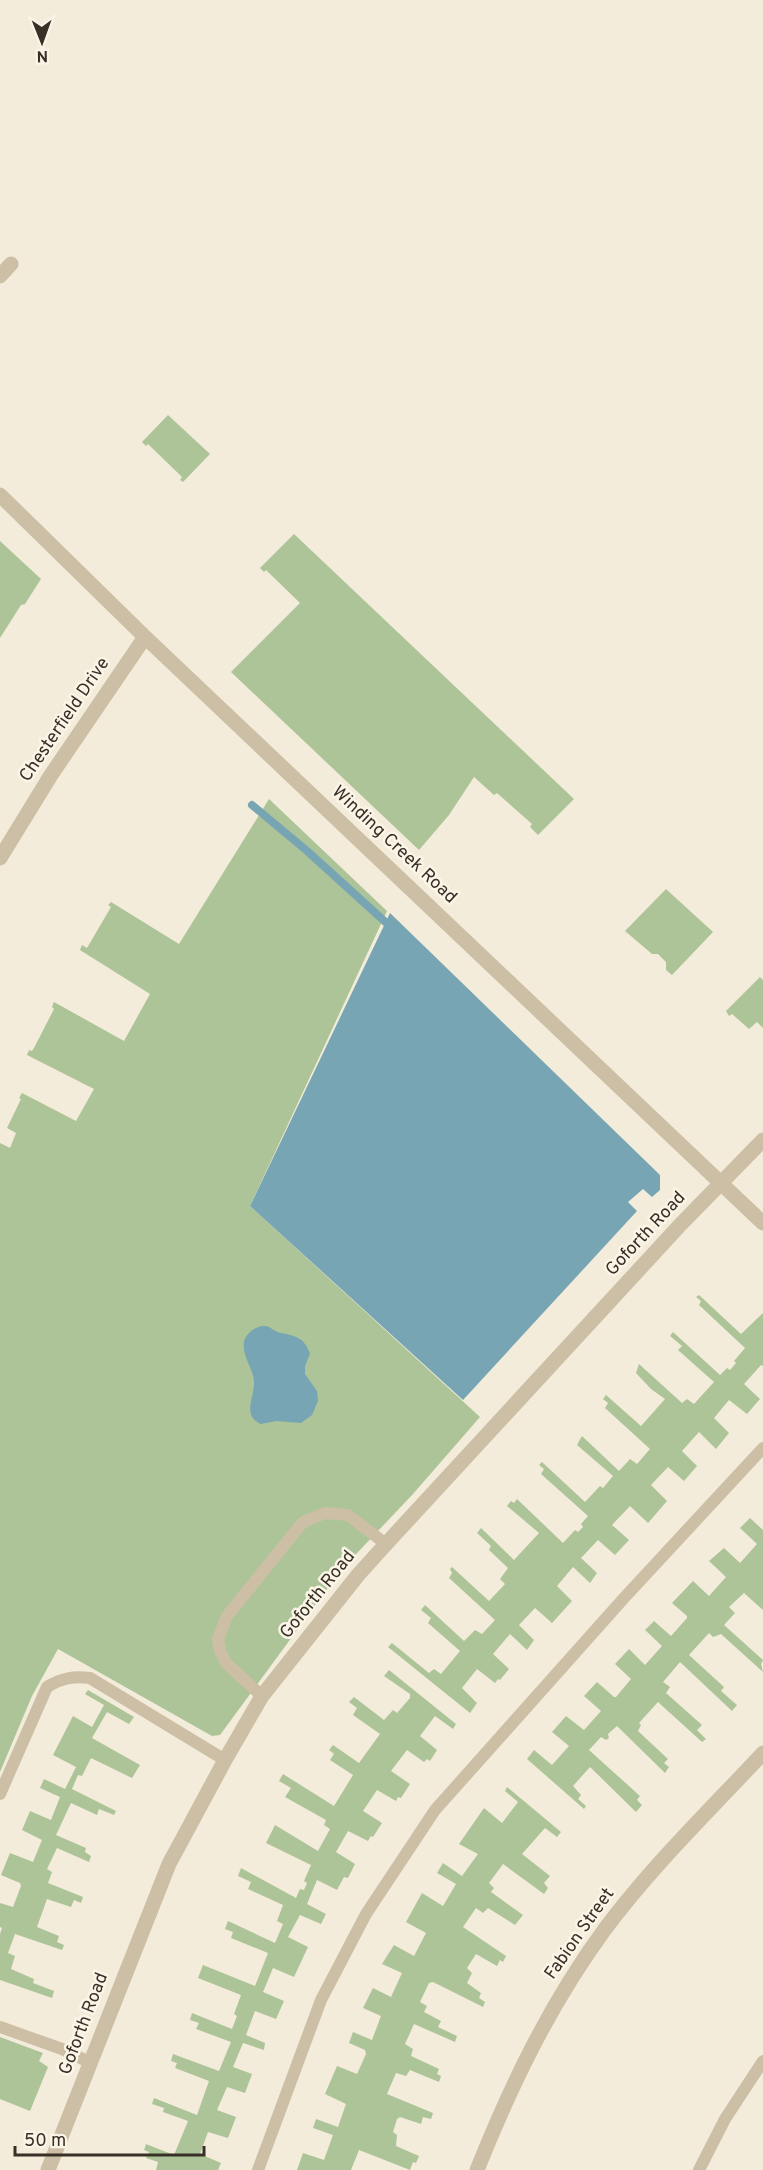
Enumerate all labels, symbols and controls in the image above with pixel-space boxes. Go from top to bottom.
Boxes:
north arrow [12,12,72,72]
text: N [36,45,48,65]
street label: Chesterfield Drive [15,653,115,787]
street label: Winding Creek Road [327,781,461,909]
street label: Goforth Road [601,1187,691,1281]
street label: Goforth Road [275,1546,361,1644]
street label: Fabion Street [540,1884,620,1984]
street label: Goforth Road [54,1970,114,2078]
scale bar [15,2119,204,2157]
text: 50 m [24,2130,66,2153]

